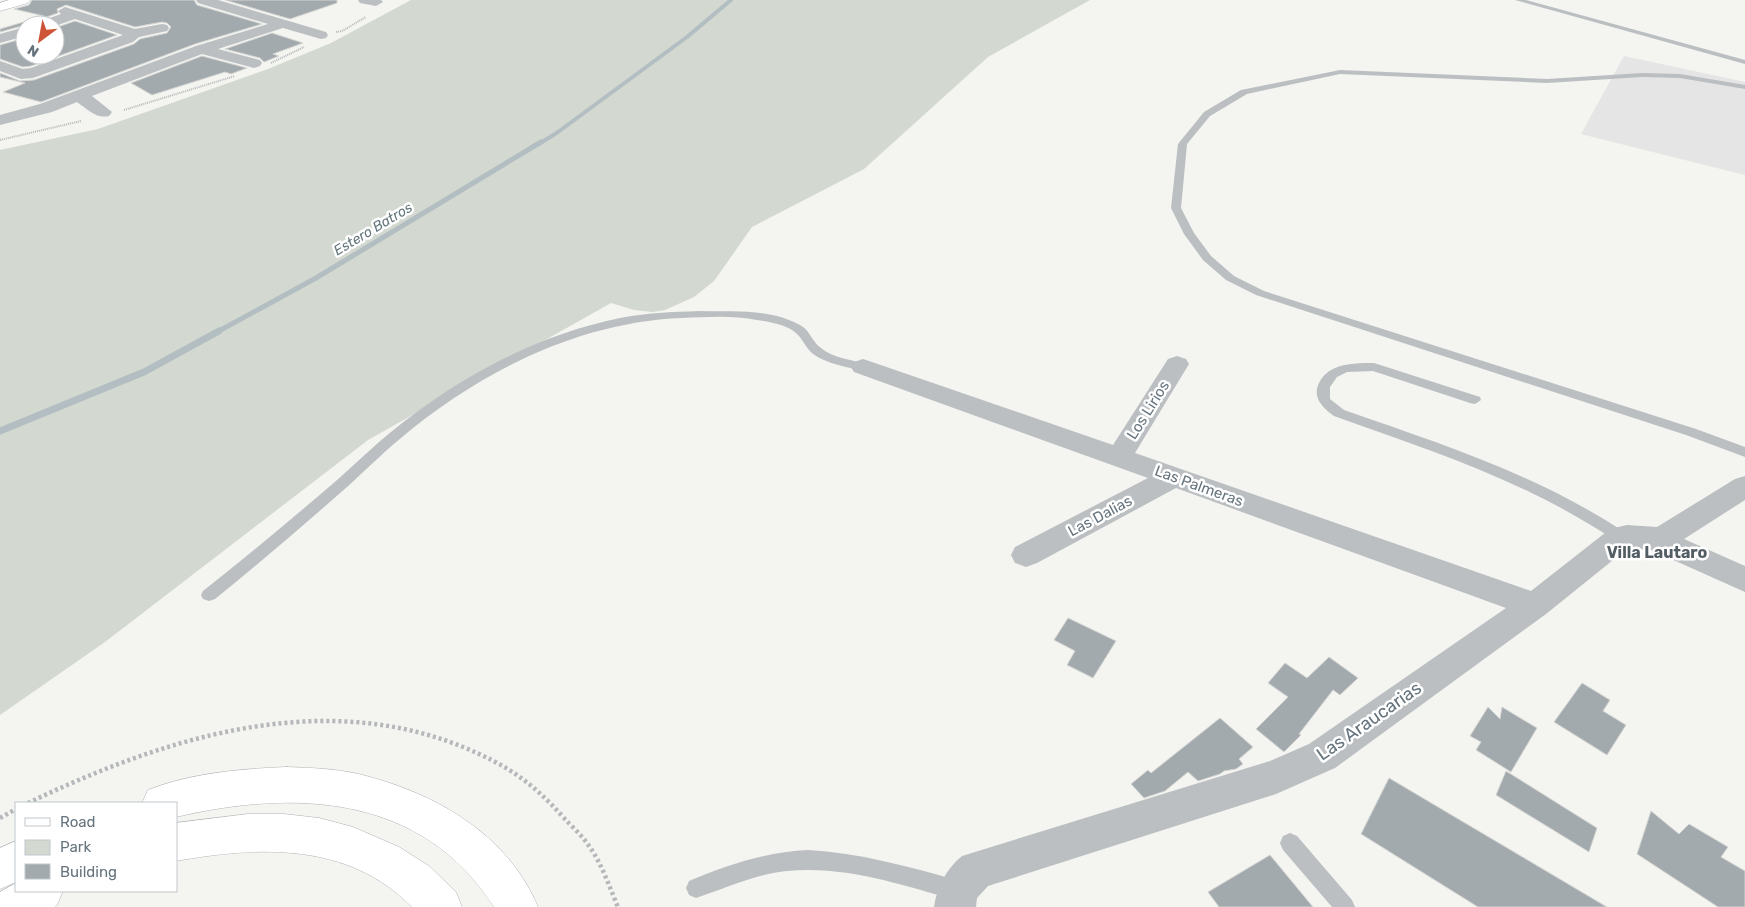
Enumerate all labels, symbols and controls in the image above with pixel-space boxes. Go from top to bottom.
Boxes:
north arrow [15,15,65,65]
text: N [25,41,42,60]
water label: Estero Batros [331,199,415,259]
street label: Los Lirios [1123,377,1173,443]
street label: Las Palmeras [1152,462,1246,510]
street label: Las Dalias [1065,491,1135,540]
district label: Villa Lautaro [1607,543,1708,562]
street label: Las Araucarias [1312,677,1426,765]
legend [15,802,178,892]
text: Road [60,813,96,831]
text: Park [60,838,91,856]
text: Building [60,863,117,881]

